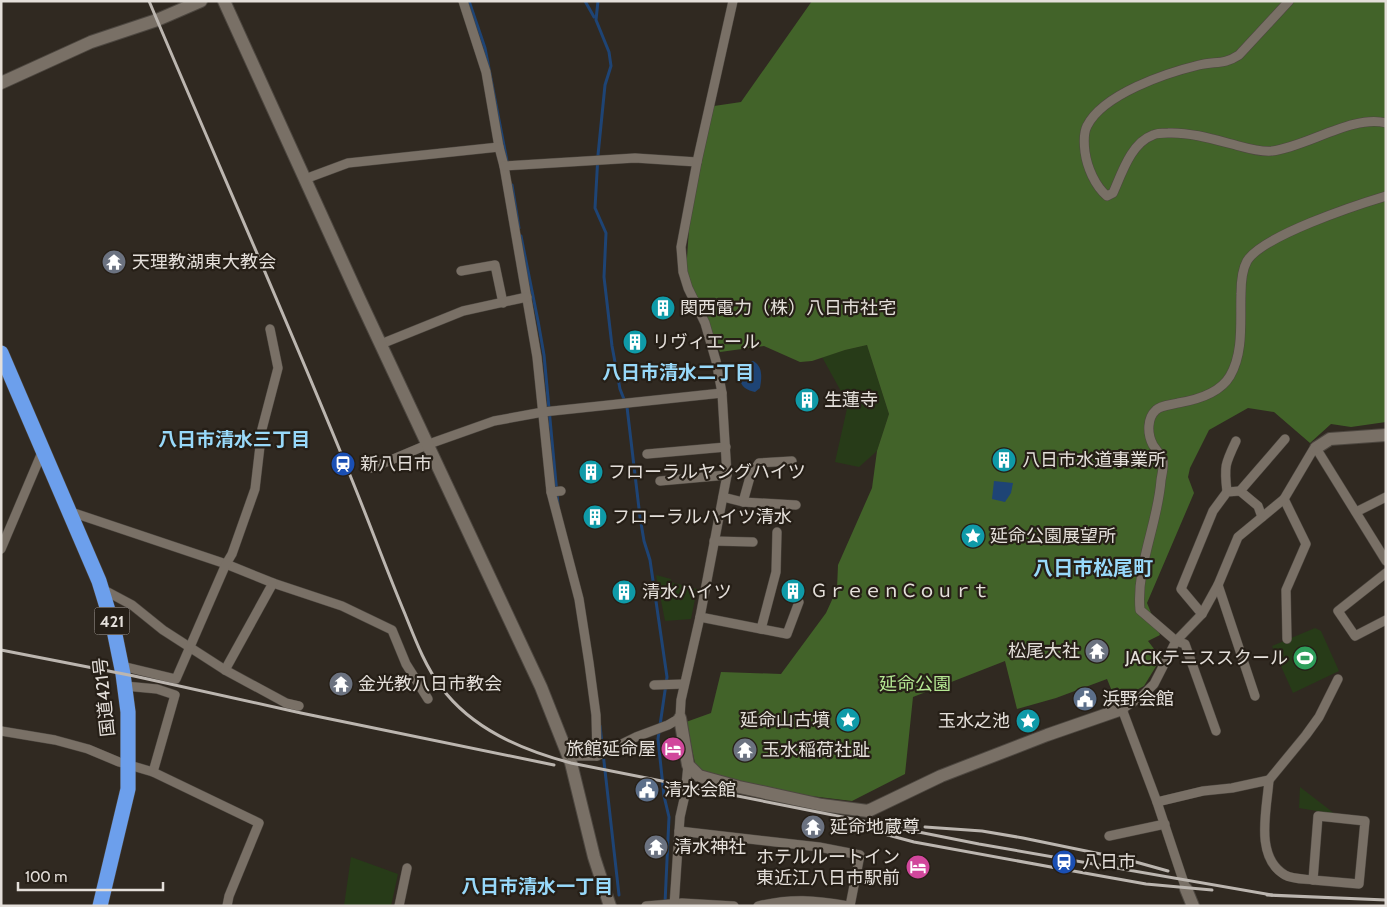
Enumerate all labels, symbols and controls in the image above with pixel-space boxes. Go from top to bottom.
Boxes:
temple icon: 天理教湖東大教会 [101,249,127,275]
place label: 天理教湖東大教会 [132,251,276,273]
building icon: 関西電力（株）八日市社宅 [650,295,676,321]
place label: 関西電力（株）八日市社宅 [680,297,896,319]
building icon: リヴィエール [622,329,648,355]
place label: リヴィエール [652,331,760,353]
district label: 八日市清水二丁目 [602,361,754,384]
building icon: 生蓮寺 [794,387,820,413]
place label: 生蓮寺 [824,389,878,411]
district label: 八日市清水三丁目 [158,428,310,451]
building icon: 八日市水道事業所 [991,447,1017,473]
place label: 八日市水道事業所 [1022,449,1166,471]
station icon: 新八日市 [330,451,356,477]
place label: 新八日市 [360,453,432,475]
building icon: フローラルヤングハイツ [578,459,604,485]
place label: フローラルヤングハイツ [608,461,806,483]
building icon: フローラルハイツ清水 [582,504,608,530]
place label: フローラルハイツ清水 [612,506,792,528]
place icon: 延命公園展望所 [960,523,986,549]
place label: 延命公園展望所 [990,525,1116,547]
district label: 八日市松尾町 [1033,556,1153,580]
building icon: ＧｒｅｅｎＣｏｕｒｔ [780,578,806,604]
building icon: 清水ハイツ [611,579,637,605]
place label: ＧｒｅｅｎＣｏｕｒｔ [810,580,990,602]
place label: 清水ハイツ [642,581,732,603]
road number: 421 [94,608,130,634]
temple icon: 松尾大社 [1084,638,1110,664]
place label: 松尾大社 [1008,640,1080,662]
sports icon: JACKテニススクール [1292,645,1318,671]
place label: JACKテニススクール [1124,647,1288,669]
street label: 国道421号 [89,656,119,738]
temple icon: 金光教八日市教会 [328,671,354,697]
place label: 金光教八日市教会 [358,673,502,695]
park label: 延命公園 [879,673,951,695]
public building icon: 浜野会館 [1072,686,1098,712]
place label: 浜野会館 [1102,688,1174,710]
place icon: 延命山古墳 [835,707,861,733]
place icon: 玉水之池 [1015,708,1041,734]
place label: 延命山古墳 [740,709,830,731]
place label: 玉水之池 [938,710,1010,732]
hotel icon: 旅館延命屋 [660,736,686,762]
temple icon: 玉水稲荷社趾 [732,737,758,763]
place label: 旅館延命屋 [566,738,656,760]
place label: 玉水稲荷社趾 [762,739,870,761]
public building icon: 清水会館 [634,777,660,803]
place label: 清水会館 [664,779,736,801]
temple icon: 延命地蔵尊 [800,814,826,840]
place label: 延命地蔵尊 [830,816,920,838]
temple icon: 清水神社 [643,834,669,860]
place label: 清水神社 [674,836,746,858]
place label: ホテルルートイン 東近江八日市駅前 [756,846,900,889]
station icon: 八日市 [1051,849,1077,875]
place label: 八日市 [1082,851,1136,873]
hotel icon: ホテルルートイン 東近江八日市駅前 [905,854,931,880]
scale bar [18,860,162,892]
text: 100 m [25,868,67,886]
district label: 八日市清水一丁目 [461,875,613,898]

